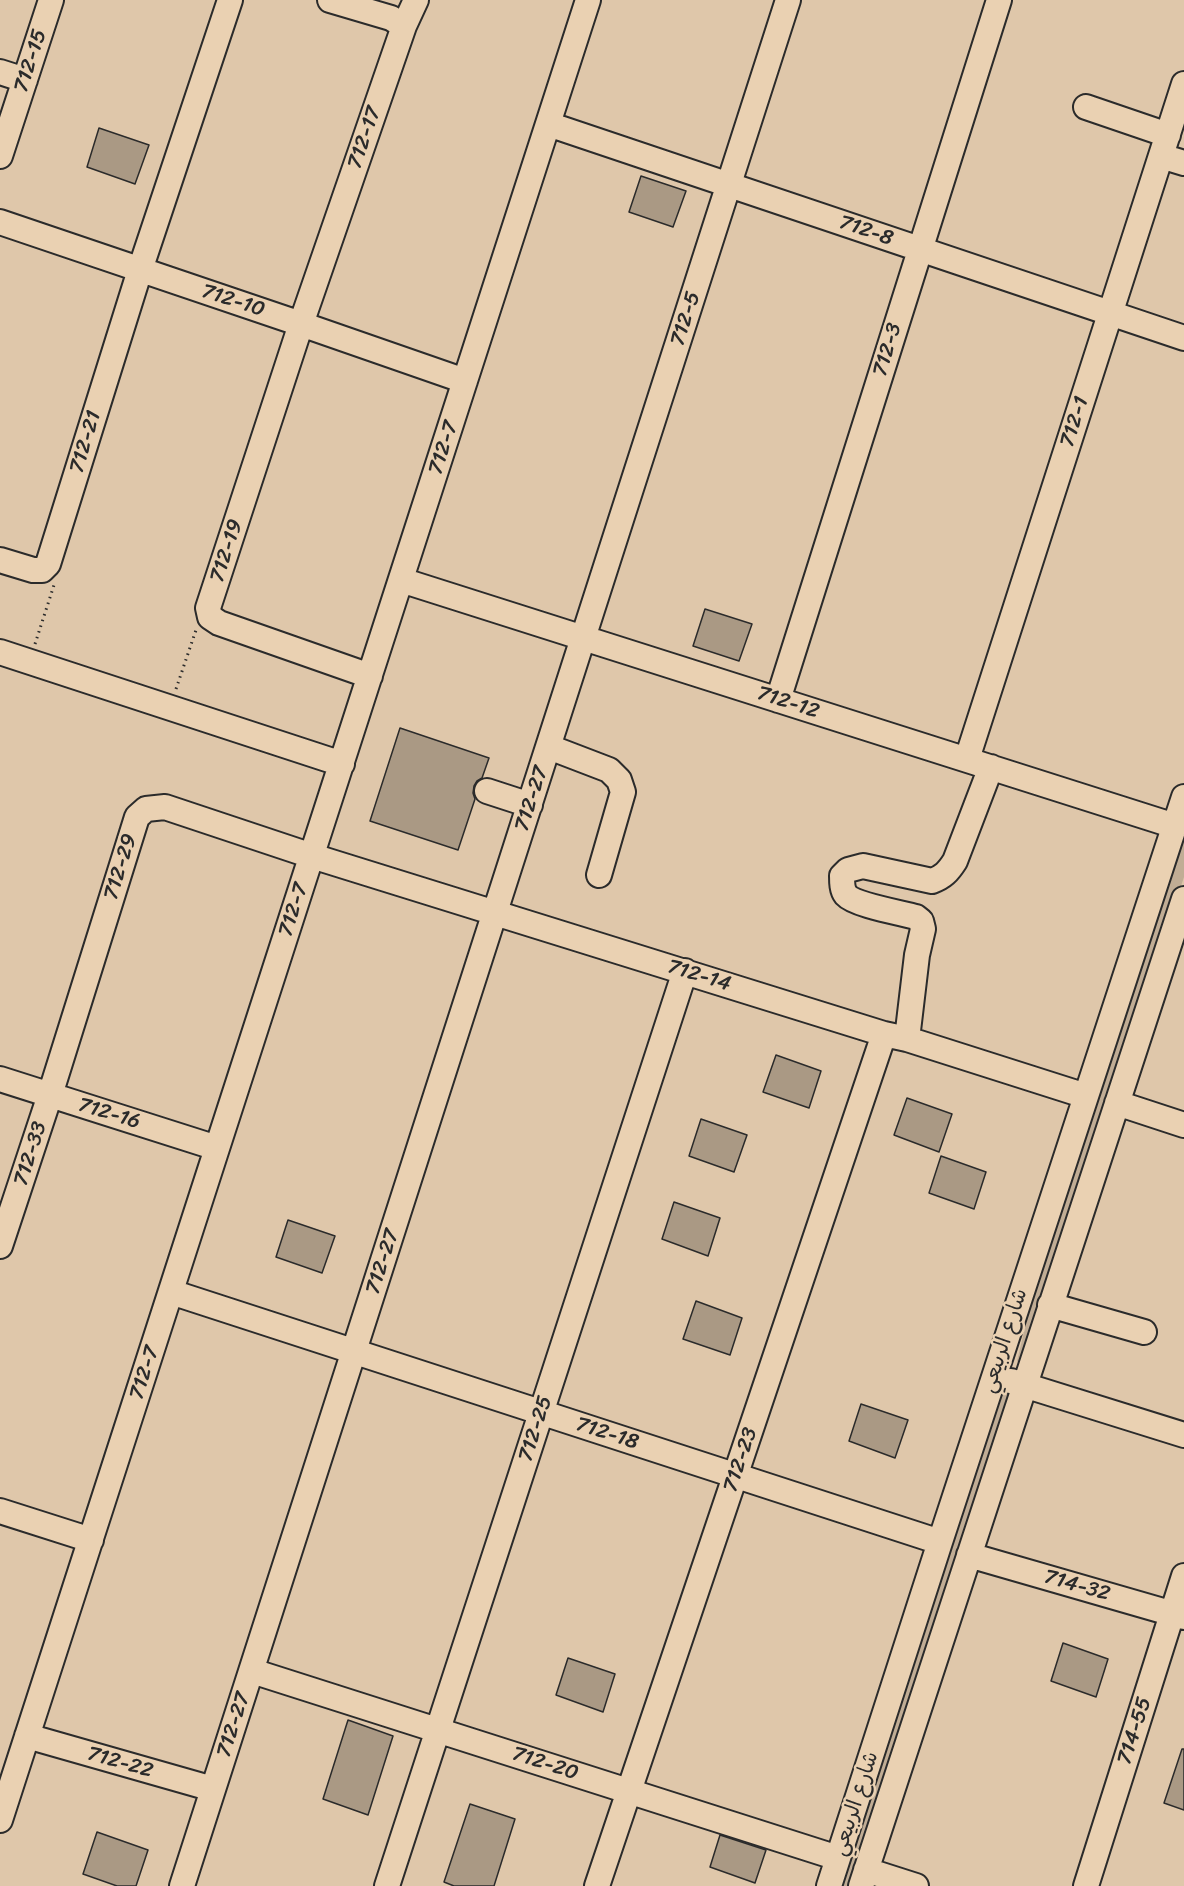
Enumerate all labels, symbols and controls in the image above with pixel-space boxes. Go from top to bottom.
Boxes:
street label: 712-15 [9,26,53,96]
street label: 712-17 [343,104,387,172]
street label: 712-8 [836,210,896,252]
street label: 712-10 [198,279,268,323]
street label: 712-5 [665,289,707,349]
street label: 712-3 [868,320,908,380]
street label: 712-1 [1055,393,1095,451]
street label: 712-21 [65,408,107,476]
street label: 712-7 [424,418,464,478]
street label: 712-19 [205,516,249,586]
street label: 712-12 [754,681,822,725]
street label: 712-27 [510,763,554,835]
street label: 712-29 [99,831,143,903]
street label: 712-7 [274,880,314,940]
street label: 712-14 [664,954,734,998]
street label: 712-16 [75,1093,143,1135]
street label: 712-33 [9,1119,53,1189]
street label: 712-27 [361,1226,405,1298]
street label: شارع الربيعي [976,1286,1034,1396]
street label: 712-7 [125,1343,165,1403]
street label: 712-25 [514,1393,558,1465]
street label: 712-18 [572,1412,642,1456]
street label: 712-23 [718,1424,764,1496]
street label: 714-32 [1041,1565,1113,1607]
street label: 712-27 [212,1689,256,1761]
street label: 714-55 [1112,1694,1158,1768]
street label: 712-20 [509,1741,581,1787]
street label: 712-22 [84,1742,156,1784]
street label: شارع الربيعي [827,1749,885,1859]

